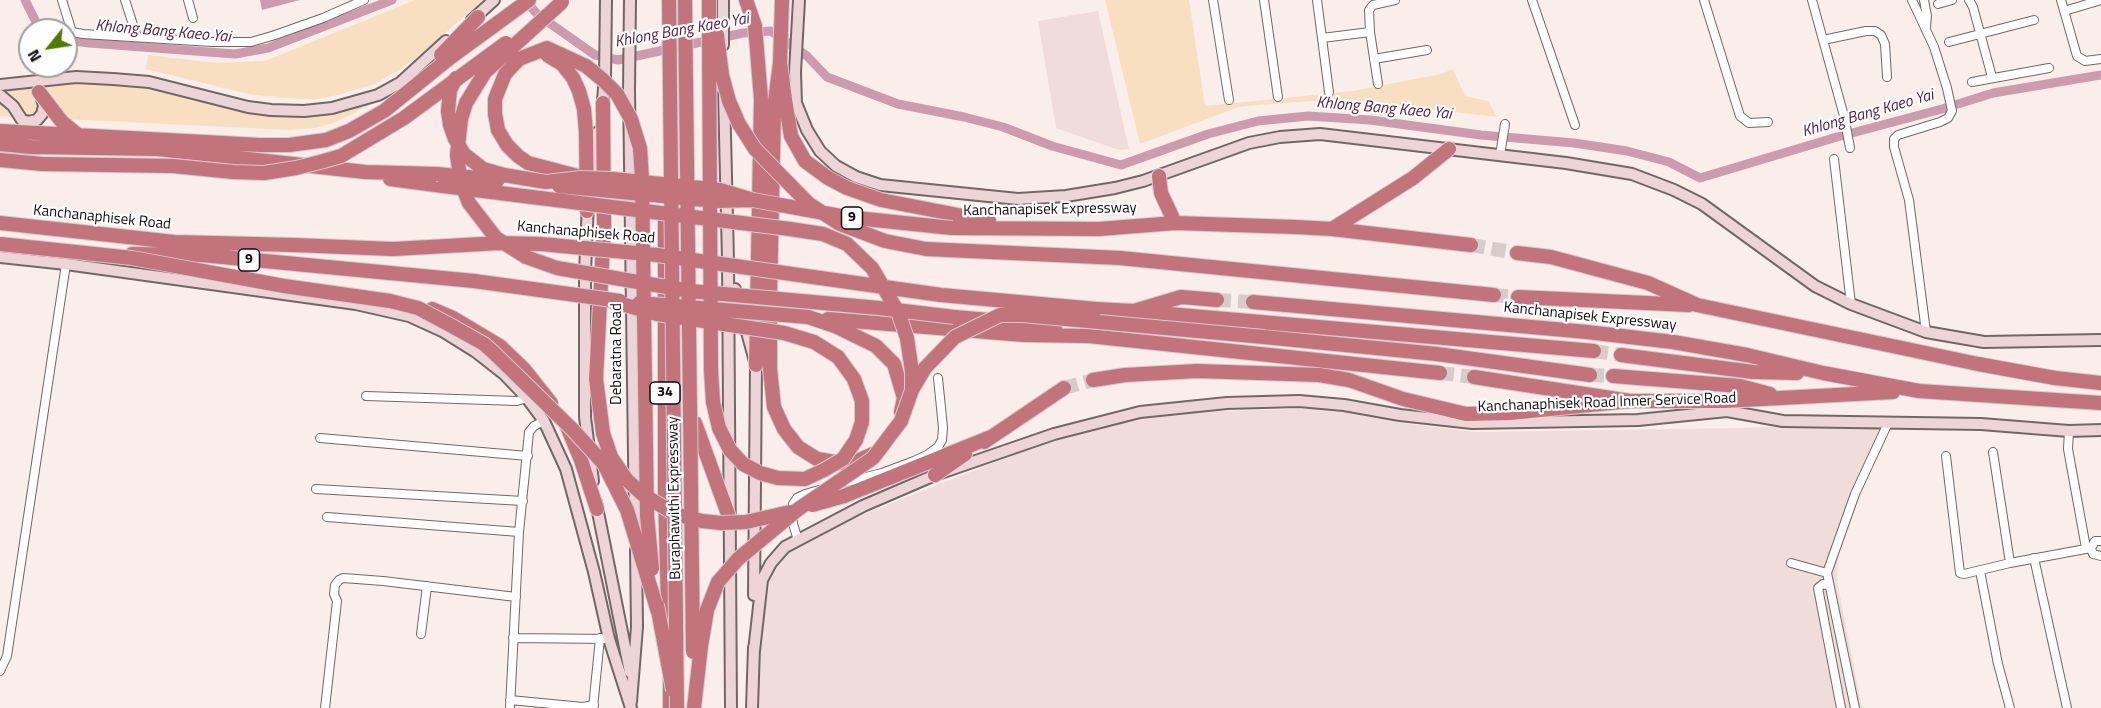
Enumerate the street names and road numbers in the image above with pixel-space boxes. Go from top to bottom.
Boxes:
street label: Kanchanapisek Expressway [963,199,1137,221]
street label: Kanchanaphisek Road [32,202,172,234]
road number: 9 [842,207,862,229]
street label: Kanchanaphisek Road [516,218,656,248]
road number: 9 [238,249,260,271]
street label: Kanchanapisek Expressway [1503,299,1677,335]
street label: Debaratna Road [608,303,626,405]
road number: 34 [650,382,680,404]
street label: Kanchanaphisek Road Inner Service Road [1477,389,1737,417]
street label: Buraphawithi Expressway [665,416,685,580]

